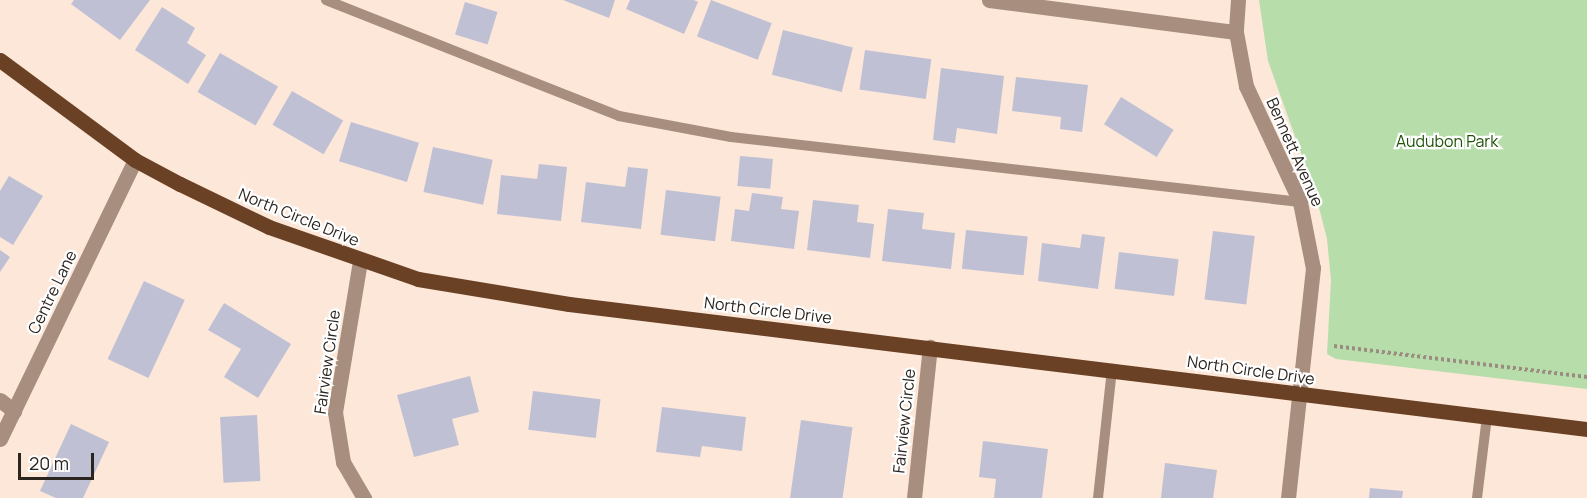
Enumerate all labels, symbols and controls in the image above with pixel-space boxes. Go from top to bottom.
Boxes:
street label: Bennett Avenue [1262,95,1328,209]
park label: Audubon Park [1396,131,1498,151]
street label: North Circle Drive [236,184,362,250]
street label: Centre Lane [24,247,80,337]
street label: North Circle Drive [703,293,833,327]
street label: Fairview Circle [310,309,344,415]
street label: North Circle Drive [1186,352,1316,388]
street label: Fairview Circle [889,368,919,474]
scale bar [21,441,98,479]
text: 20 m [29,451,69,475]

